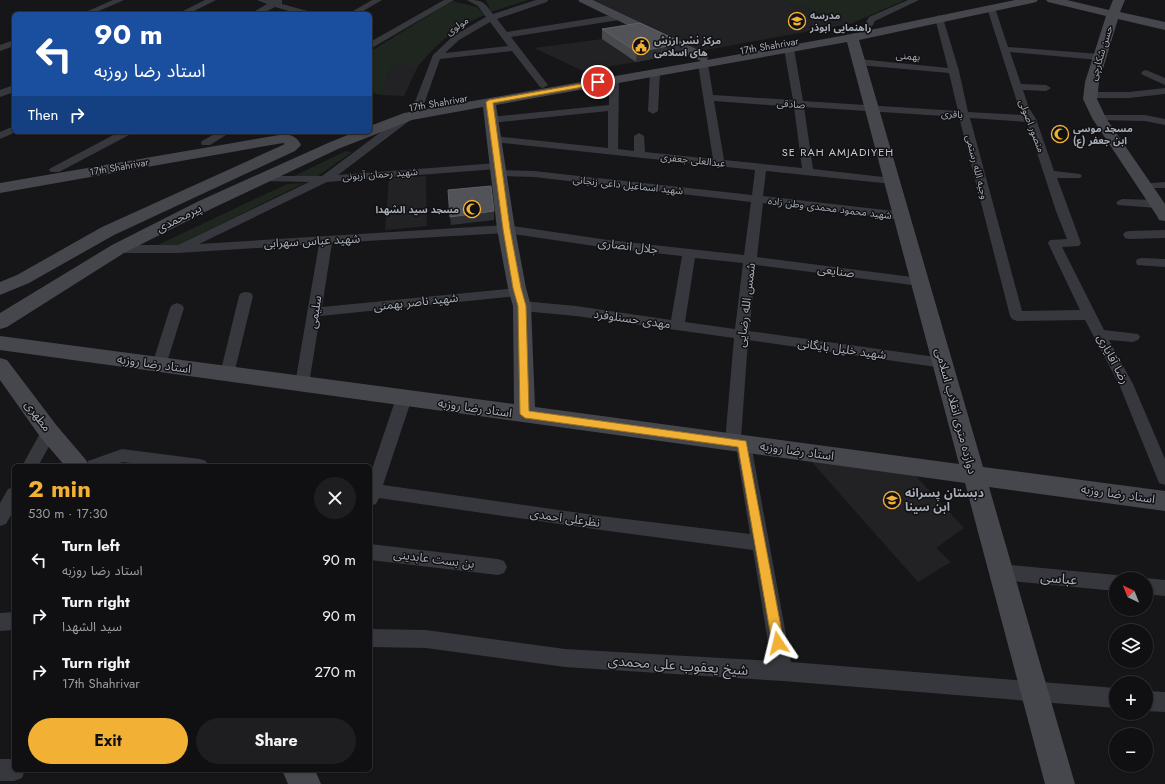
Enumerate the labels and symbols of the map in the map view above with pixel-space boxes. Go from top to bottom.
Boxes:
place label: مدرسه راهنمایی ابوذر [809,8,871,35]
school or university icon: مدرسه راهنمایی ابوذر [787,11,807,31]
street label: مولوی [442,13,472,39]
street label: حسن شکارچی [1085,23,1117,82]
place label: مرکز نشر ارزش های اسلامی [654,33,721,60]
street label: 17th Shahrivar [738,33,800,59]
public building icon: مرکز نشر ارزش های اسلامی [631,36,651,56]
street label: بهمنی [895,47,921,65]
pin [581,65,615,99]
street label: 17th Shahrivar [407,90,469,116]
street label: صادقی [776,96,806,112]
street label: منصور اصولی [1015,97,1049,155]
street label: باقری [941,106,963,122]
place label: مسجد موسی ابن جعفر (ع) [1073,121,1133,149]
mosque icon: مسجد موسی ابن جعفر (ع) [1050,124,1070,144]
street label: وجیه الله رستمی [962,133,992,201]
district label: SE RAH AMJADIYEH [782,144,894,160]
street label: عبدالعلی جعفری [660,149,726,171]
street label: 17th Shahrivar [88,154,150,180]
street label: شهید رحمان آربونی [342,164,419,184]
street label: شهید اسماعیل داعی زنجانی [572,172,684,198]
street label: شهید محمود محمدی وطن زاده [767,193,893,223]
street label: پیرمحمدی [153,199,205,237]
mosque icon: مسجد سید الشهدا [462,199,482,219]
place label: مسجد سید الشهدا [375,202,459,217]
street label: شهید عباس سهرابی [263,229,361,253]
street label: جلال انصاری [597,233,659,259]
street label: صنایعی [816,260,856,282]
street label: شمس الله رضایی [732,262,760,348]
street label: شهید ناصر بهمنی [373,289,459,315]
street label: سلیمی [304,294,326,330]
street label: مهدی حسنلوفرد [592,305,672,333]
street label: رضا آقایاری [1092,331,1134,387]
street label: شهید خلیل بایگانی [796,334,888,364]
street label: دوازده متری انقلاب اسلامی [931,346,982,476]
street label: استاد رضا روزبه [116,350,192,378]
street label: استاد رضا روزبه [437,394,513,422]
street label: مطهری [20,397,56,435]
street label: استاد رضا روزبه [759,437,835,465]
street label: استاد رضا روزبه [1080,480,1156,508]
place label: دبستان پسرانه ابن سینا [905,484,984,516]
school or university icon: دبستان پسرانه ابن سینا [882,490,902,510]
street label: نظرعلی احمدی [529,504,601,532]
street label: بن بست عابدینی [392,545,476,573]
street label: عباسی [1040,566,1078,590]
north arrow [1109,572,1153,616]
position arrow [757,622,799,664]
street label: شیخ یعقوب علی محمدی [607,650,749,681]

